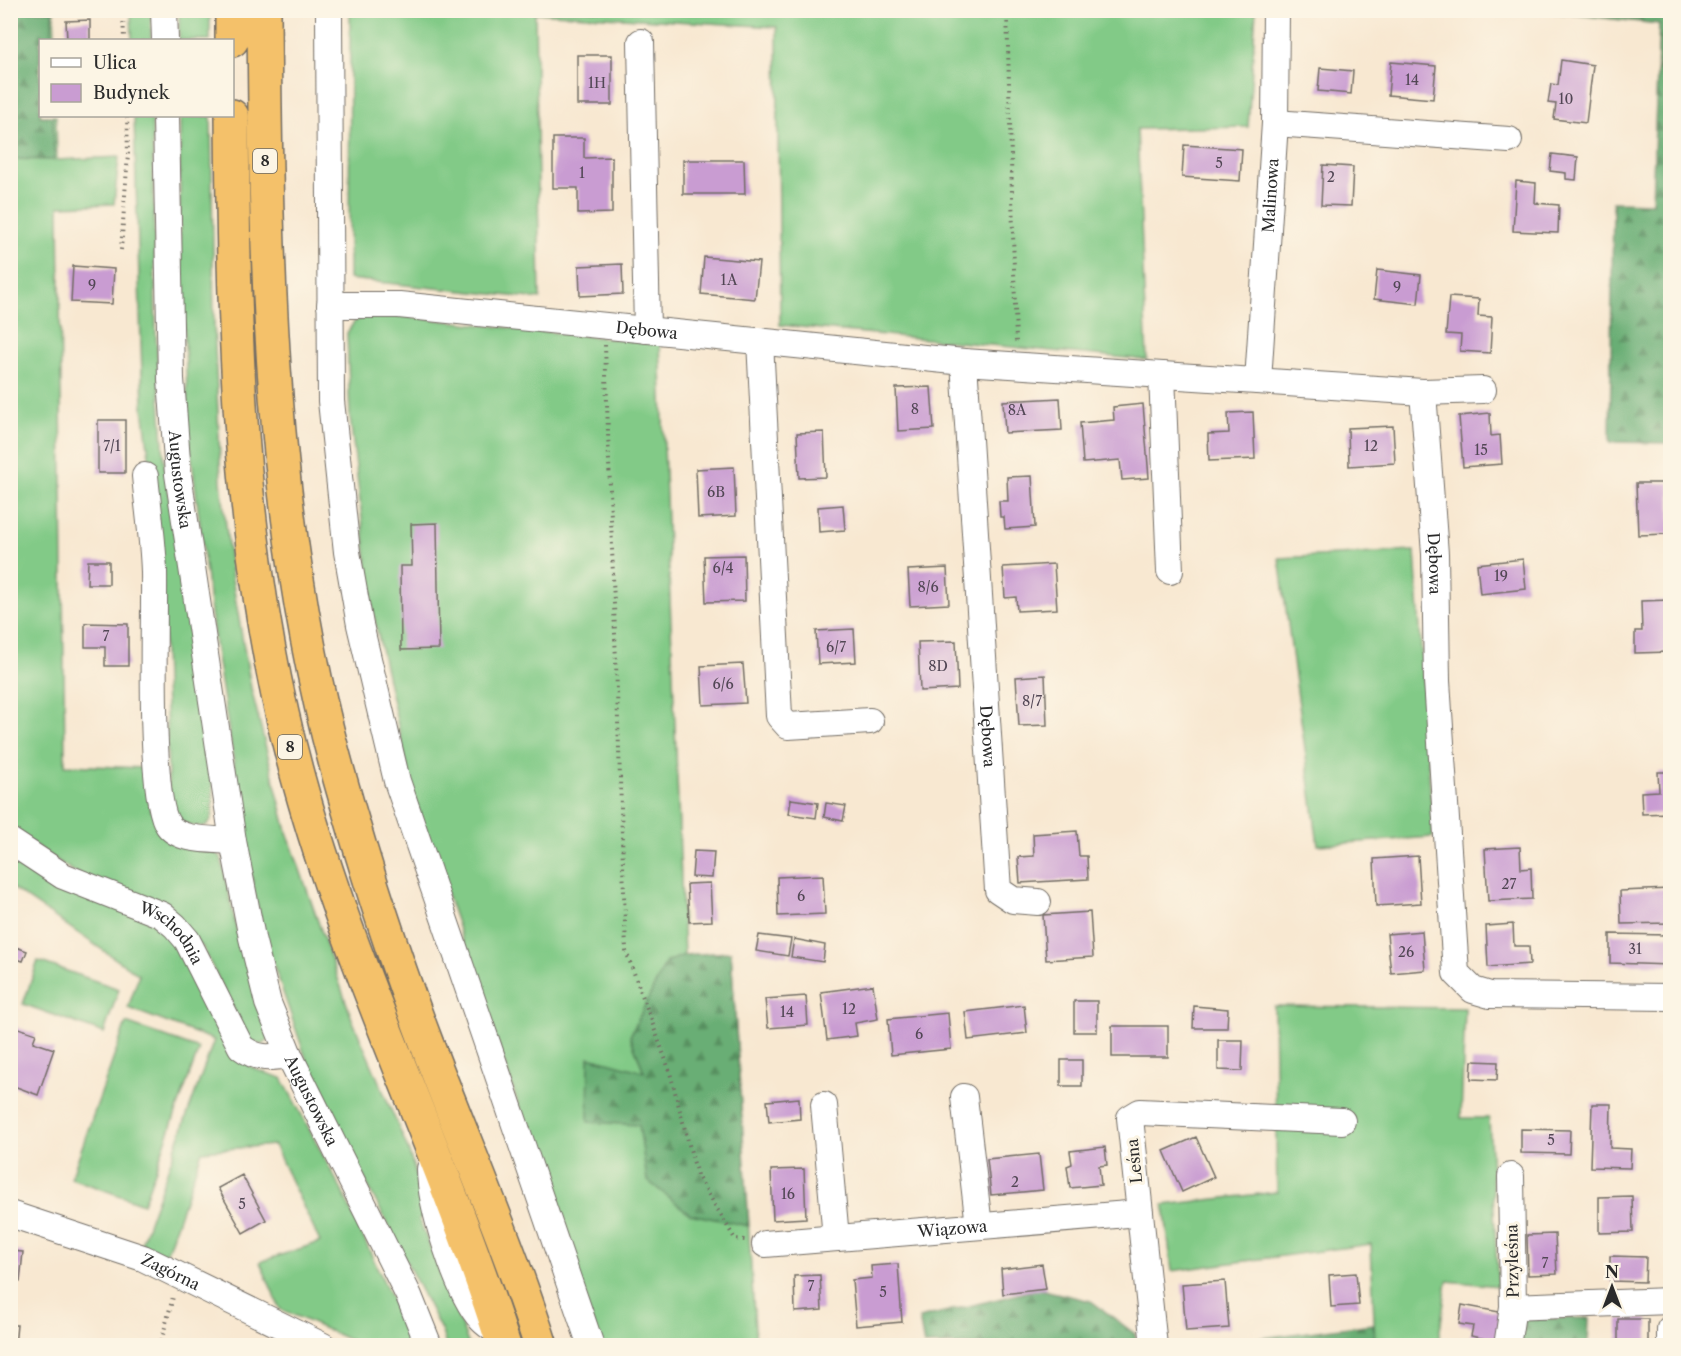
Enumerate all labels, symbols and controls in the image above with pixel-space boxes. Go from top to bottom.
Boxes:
legend [39,39,234,117]
text: Ulica [93,52,137,74]
house number: 14 [1405,71,1419,89]
house number: 1H [588,74,606,92]
text: Budynek [93,82,171,104]
house number: 10 [1559,90,1573,108]
road number: 8 [253,149,277,173]
house number: 5 [1215,154,1223,172]
street label: Malinowa [1258,157,1283,233]
house number: 1 [579,164,585,182]
house number: 2 [1327,168,1335,186]
house number: 1A [721,271,738,289]
house number: 9 [88,276,96,294]
house number: 9 [1393,278,1401,296]
street label: Dębowa [615,317,679,343]
house number: 8 [911,400,919,418]
house number: 8A [1008,401,1027,419]
street label: Augustowska [165,429,196,531]
house number: 7/1 [103,437,121,455]
house number: 12 [1364,437,1378,455]
house number: 15 [1474,441,1488,459]
house number: 6B [707,483,725,501]
street label: Dębowa [1423,532,1446,595]
house number: 6/4 [712,559,734,577]
house number: 19 [1494,567,1508,585]
house number: 8/6 [917,578,939,596]
house number: 7 [103,627,110,645]
house number: 6/7 [826,638,846,656]
house number: 8D [928,657,948,675]
house number: 6/6 [712,675,734,693]
house number: 8/7 [1022,692,1042,710]
street label: Dębowa [976,705,1000,768]
road number: 8 [278,735,302,759]
house number: 27 [1502,875,1517,893]
house number: 6 [797,887,805,905]
street label: Wschodnia [136,897,208,968]
house number: 31 [1628,940,1642,958]
house number: 26 [1398,943,1414,961]
house number: 12 [842,1000,856,1018]
house number: 14 [780,1003,794,1021]
house number: 6 [915,1025,923,1043]
street label: Augustowska [280,1051,343,1150]
house number: 5 [1547,1131,1555,1149]
street label: Leśna [1122,1137,1146,1184]
house number: 2 [1011,1173,1019,1191]
house number: 16 [781,1185,795,1203]
house number: 5 [238,1195,246,1213]
street label: Wiązowa [916,1216,988,1241]
street label: Przyleśna [1501,1224,1523,1298]
street label: Zagórna [138,1249,204,1295]
house number: 7 [1542,1254,1549,1272]
north arrow [1582,1257,1642,1317]
text: N [1605,1262,1619,1282]
house number: 7 [808,1277,815,1295]
house number: 5 [879,1283,887,1301]

